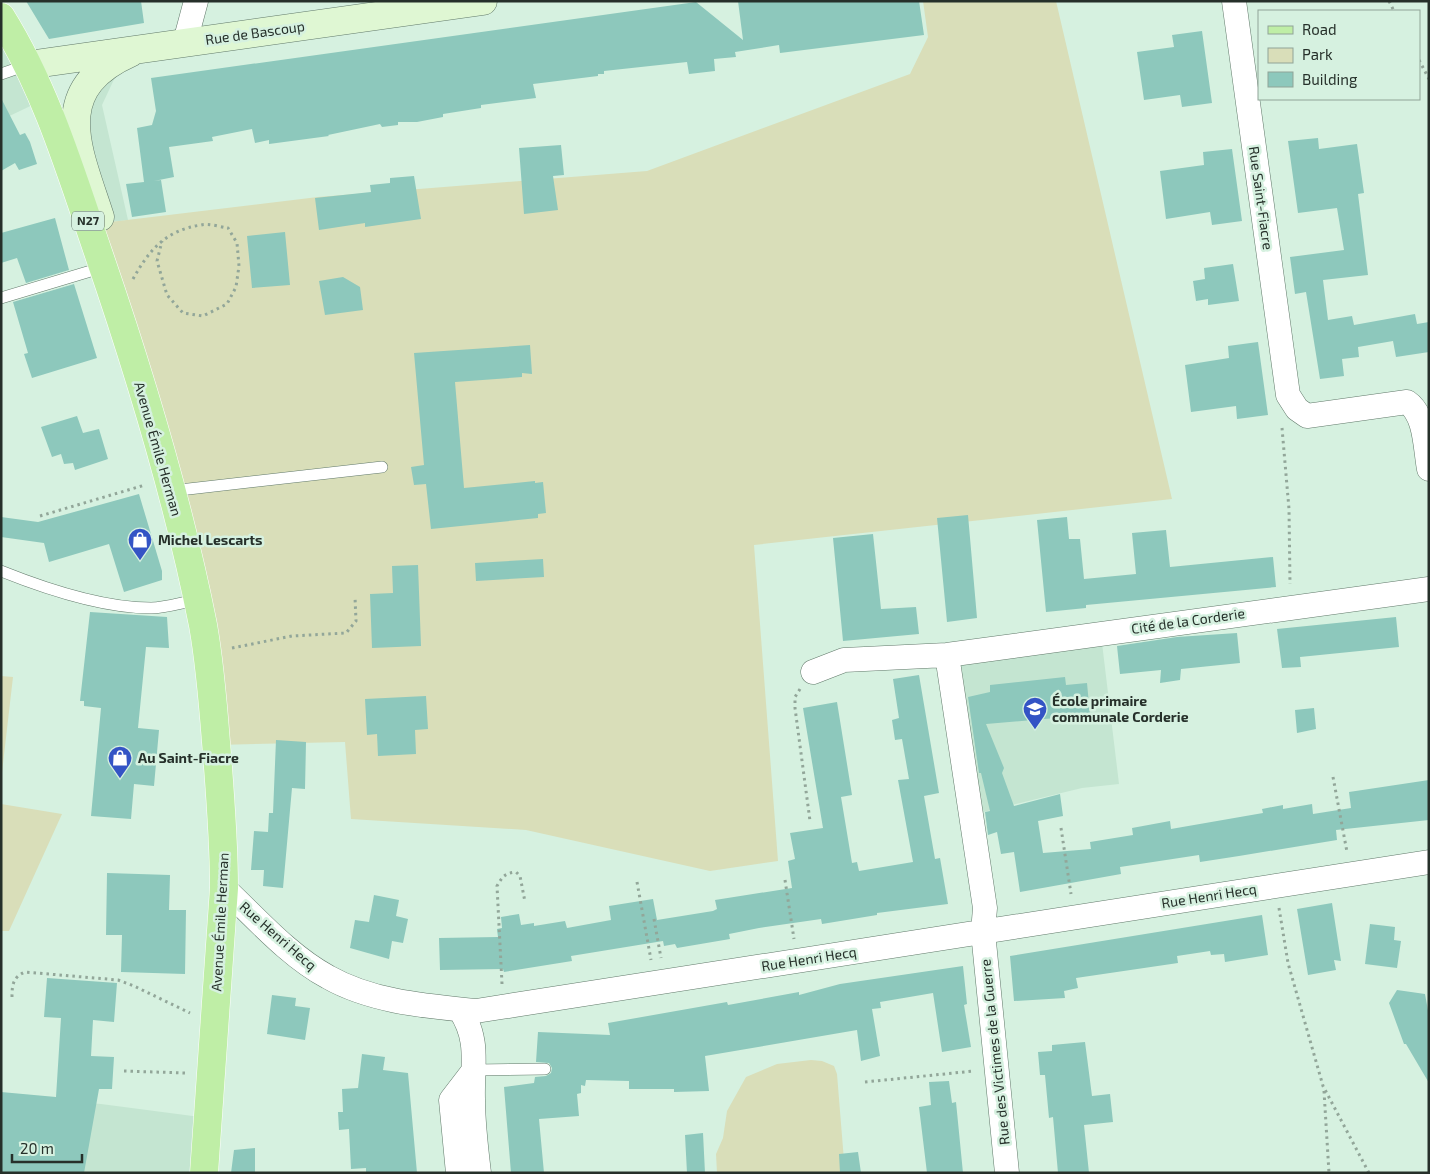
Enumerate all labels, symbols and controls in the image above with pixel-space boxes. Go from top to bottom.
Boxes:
legend [1258,10,1420,100]
street label: Rue de Bascoup [204,17,306,48]
text: Road [1302,20,1337,38]
text: Park [1302,45,1333,63]
text: Building [1302,70,1358,88]
street label: Rue Saint-Fiacre [1246,145,1277,251]
road number: N27 [72,212,104,230]
street label: Avenue Émile Herman [131,380,186,518]
shop icon: Michel Lescarts [127,527,153,561]
place label: Michel Lescarts [158,531,263,548]
street label: Cité de la Corderie [1130,604,1246,637]
place label: École primaire communale Corderie [1052,692,1189,725]
school or university icon: École primaire communale Corderie [1022,696,1048,730]
shop icon: Au Saint-Fiacre [107,745,133,779]
place label: Au Saint-Fiacre [138,749,239,766]
street label: Avenue Émile Herman [207,852,232,992]
street label: Rue Henri Hecq [1160,880,1258,911]
street label: Rue Henri Hecq [236,898,320,974]
street label: Rue Henri Hecq [760,943,858,974]
street label: Rue des Victimes de la Guerre [976,958,1013,1146]
scale bar [12,1132,82,1164]
text: 20 m [20,1139,54,1157]

